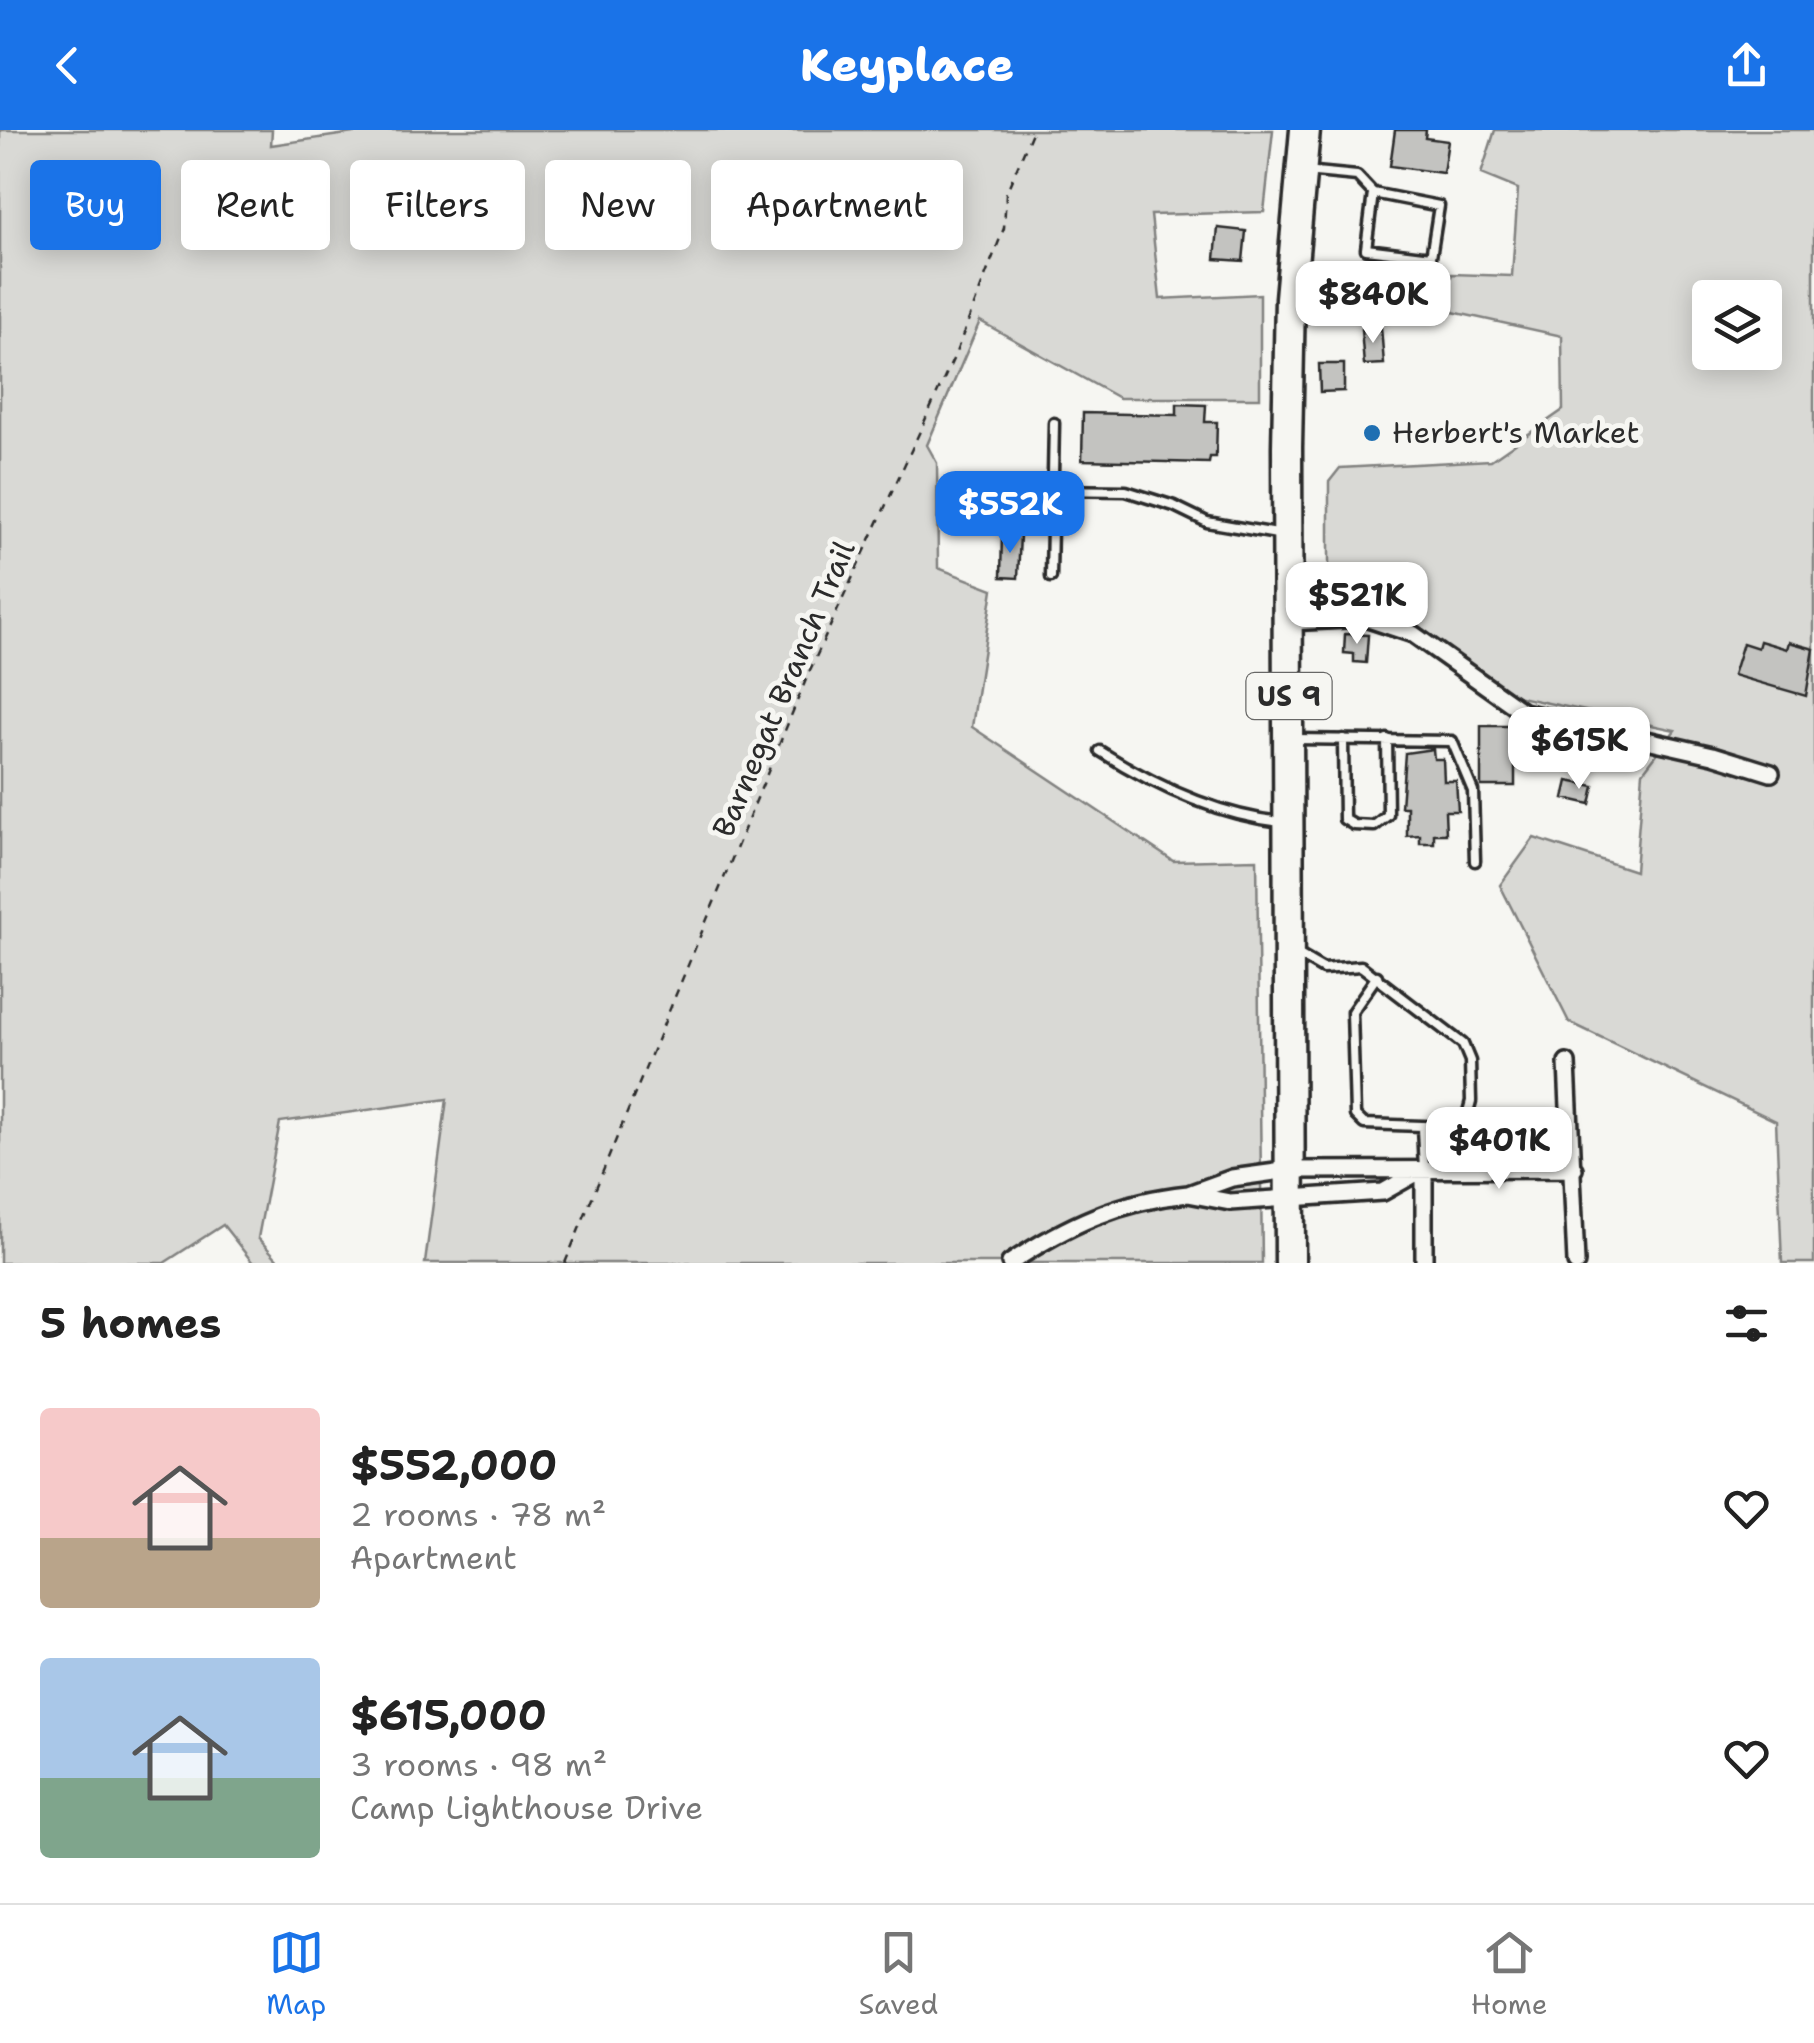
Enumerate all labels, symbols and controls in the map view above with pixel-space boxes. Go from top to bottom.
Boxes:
text: Keyplace [800,35,1014,95]
icon: back [40,38,95,93]
icon: share [1719,38,1774,93]
chip: Buy [30,160,161,250]
chip: Rent [181,160,330,250]
chip: Filters [350,160,525,250]
chip: New [545,160,691,250]
chip: Apartment [711,160,963,250]
pin: $840K [1303,261,1443,346]
text: $840K [1318,272,1428,315]
map controls [1692,280,1782,370]
button: layers [1692,280,1782,370]
place label: Herbert's Market [1392,412,1640,453]
marker: Herbert's Market [1361,422,1383,444]
pin: $552K [940,471,1080,556]
text: $552K [957,482,1063,525]
street label: Barnegat Branch Trail [703,535,864,843]
pin: $521K [1287,562,1427,647]
text: $521K [1308,573,1406,616]
road number: US 9 [1246,673,1332,719]
pin: $615K [1509,707,1649,792]
text: $615K [1530,718,1628,761]
pin: $401K [1429,1107,1569,1192]
text: $401K [1448,1118,1550,1161]
text: 5 homes [40,1295,221,1351]
icon: filters [1719,1296,1774,1351]
text: $552,000 [350,1437,557,1493]
icon: home [120,1448,240,1568]
icon: heart [1719,1481,1774,1536]
text: 2 rooms · 78 m² [350,1493,606,1536]
text: Apartment [350,1536,517,1579]
text: $615,000 [350,1687,547,1743]
icon: home [120,1698,240,1818]
icon: heart [1719,1731,1774,1786]
text: 3 rooms · 98 m² [350,1743,607,1786]
text: Camp Lighthouse Drive [350,1786,703,1829]
tab: Map [266,1925,326,2023]
tab: Saved [859,1925,938,2023]
tab: Home [1471,1925,1548,2023]

